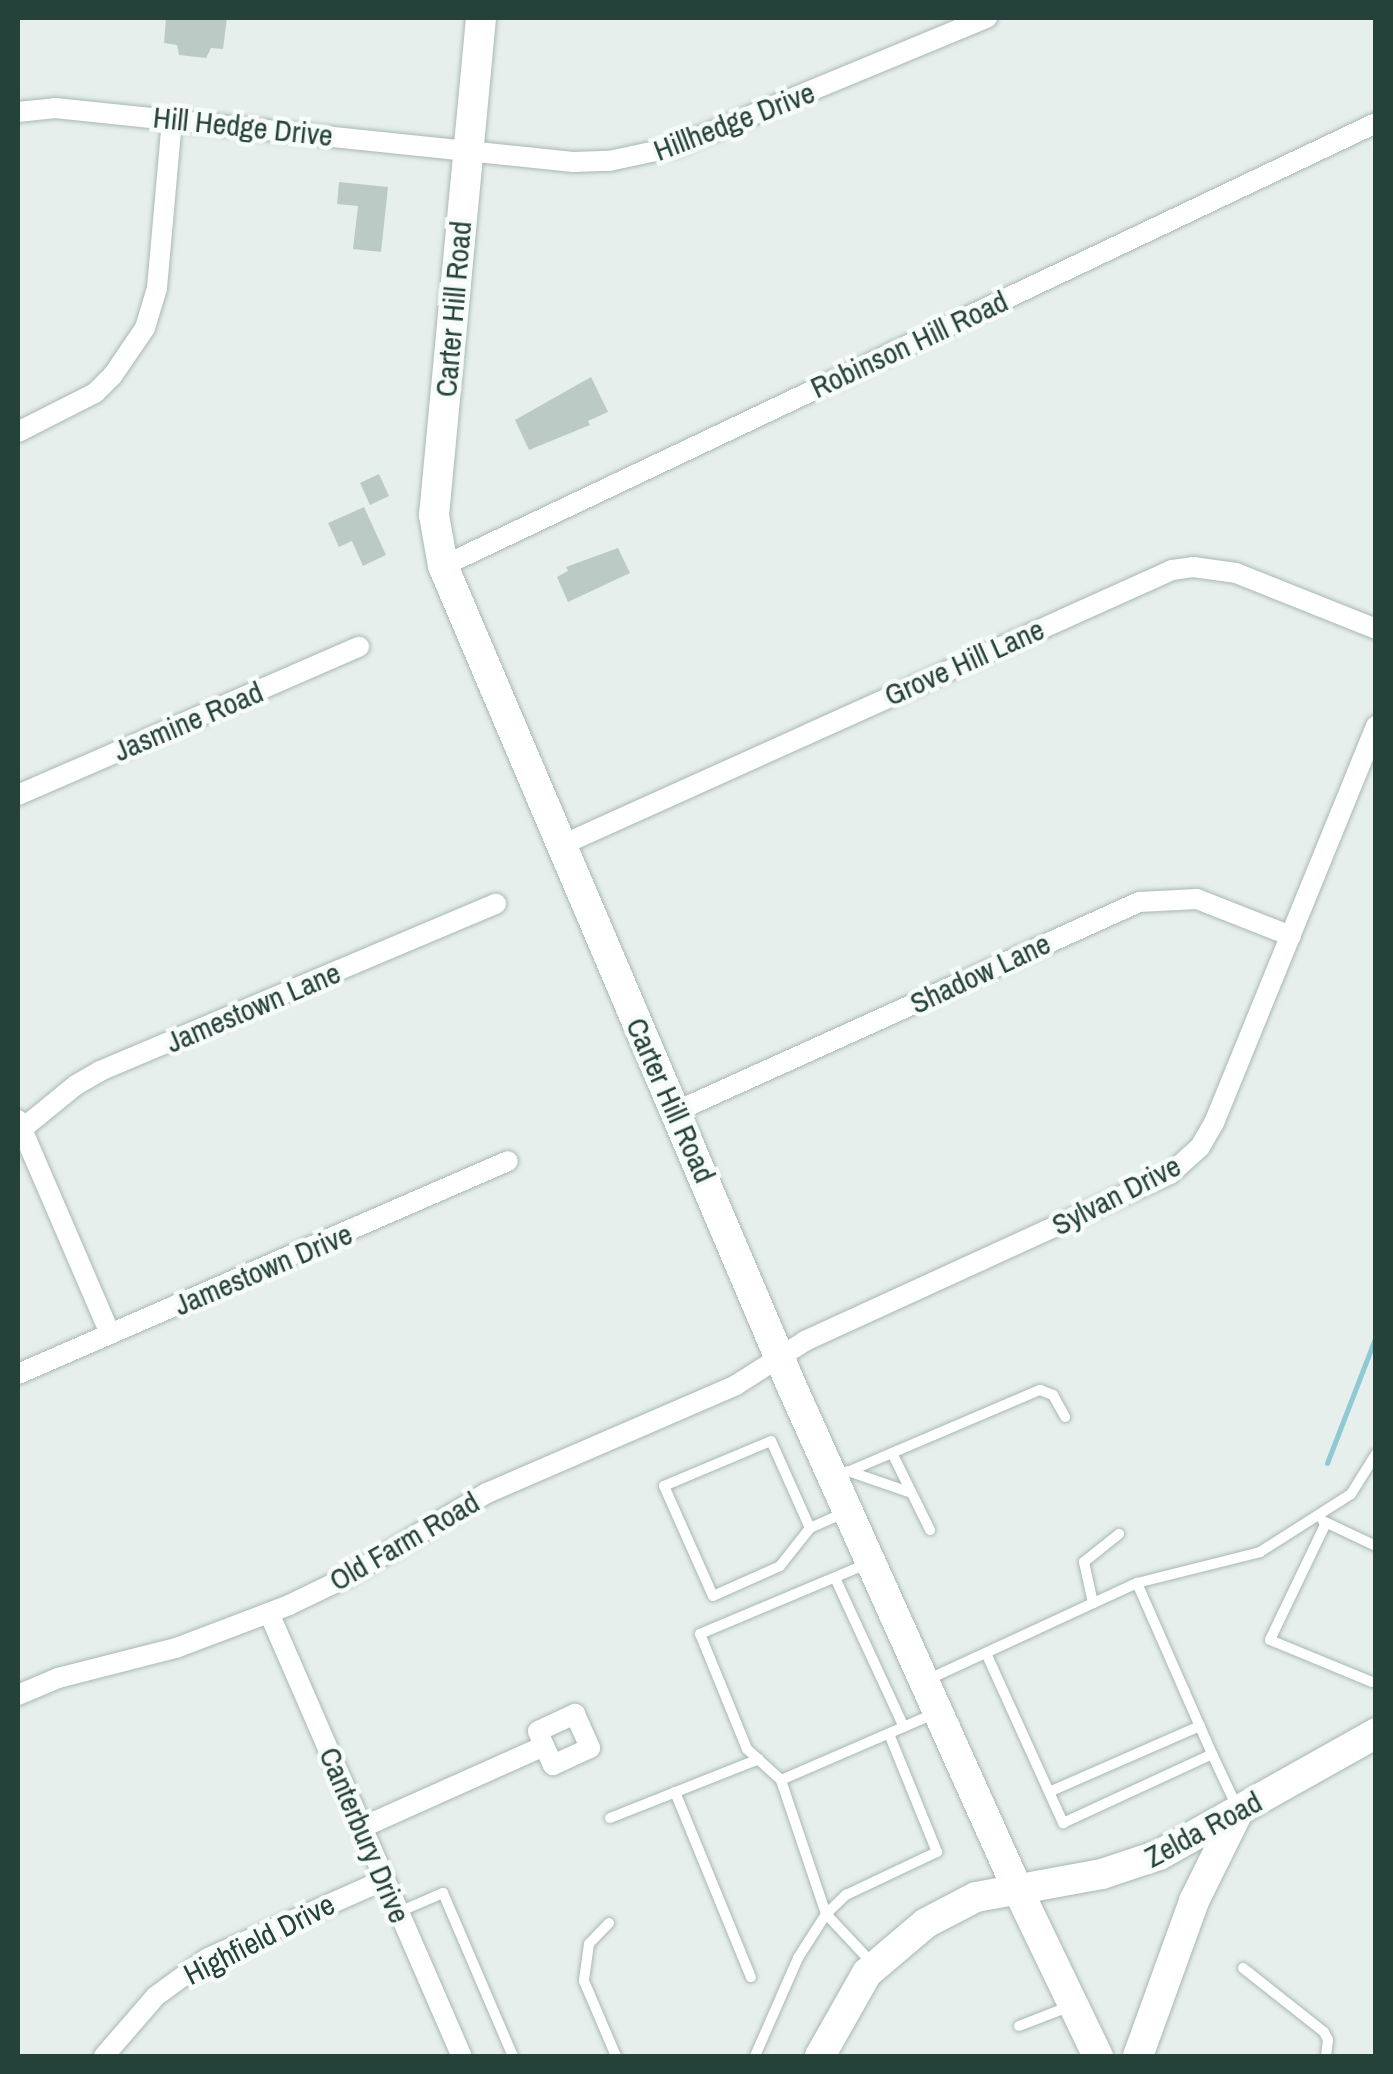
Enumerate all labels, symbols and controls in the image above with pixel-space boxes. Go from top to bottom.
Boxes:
street label: Hillhedge Drive [648,74,820,168]
street label: Hill Hedge Drive [151,99,335,153]
street label: Carter Hill Road [427,220,479,398]
street label: Robinson Hill Road [805,283,1013,405]
street label: Grove Hill Lane [879,611,1049,713]
street label: Jasmine Road [108,673,268,769]
street label: Shadow Lane [904,925,1056,1021]
street label: Jamestown Lane [160,954,346,1060]
street label: Carter Hill Road [619,1012,723,1188]
street label: Sylvan Drive [1046,1147,1186,1243]
street label: Jamestown Drive [169,1215,357,1323]
street label: Old Farm Road [323,1484,485,1598]
street label: Canterbury Drive [312,1742,418,1928]
street label: Zelda Road [1138,1783,1268,1875]
street label: Highfield Drive [178,1886,340,1992]

